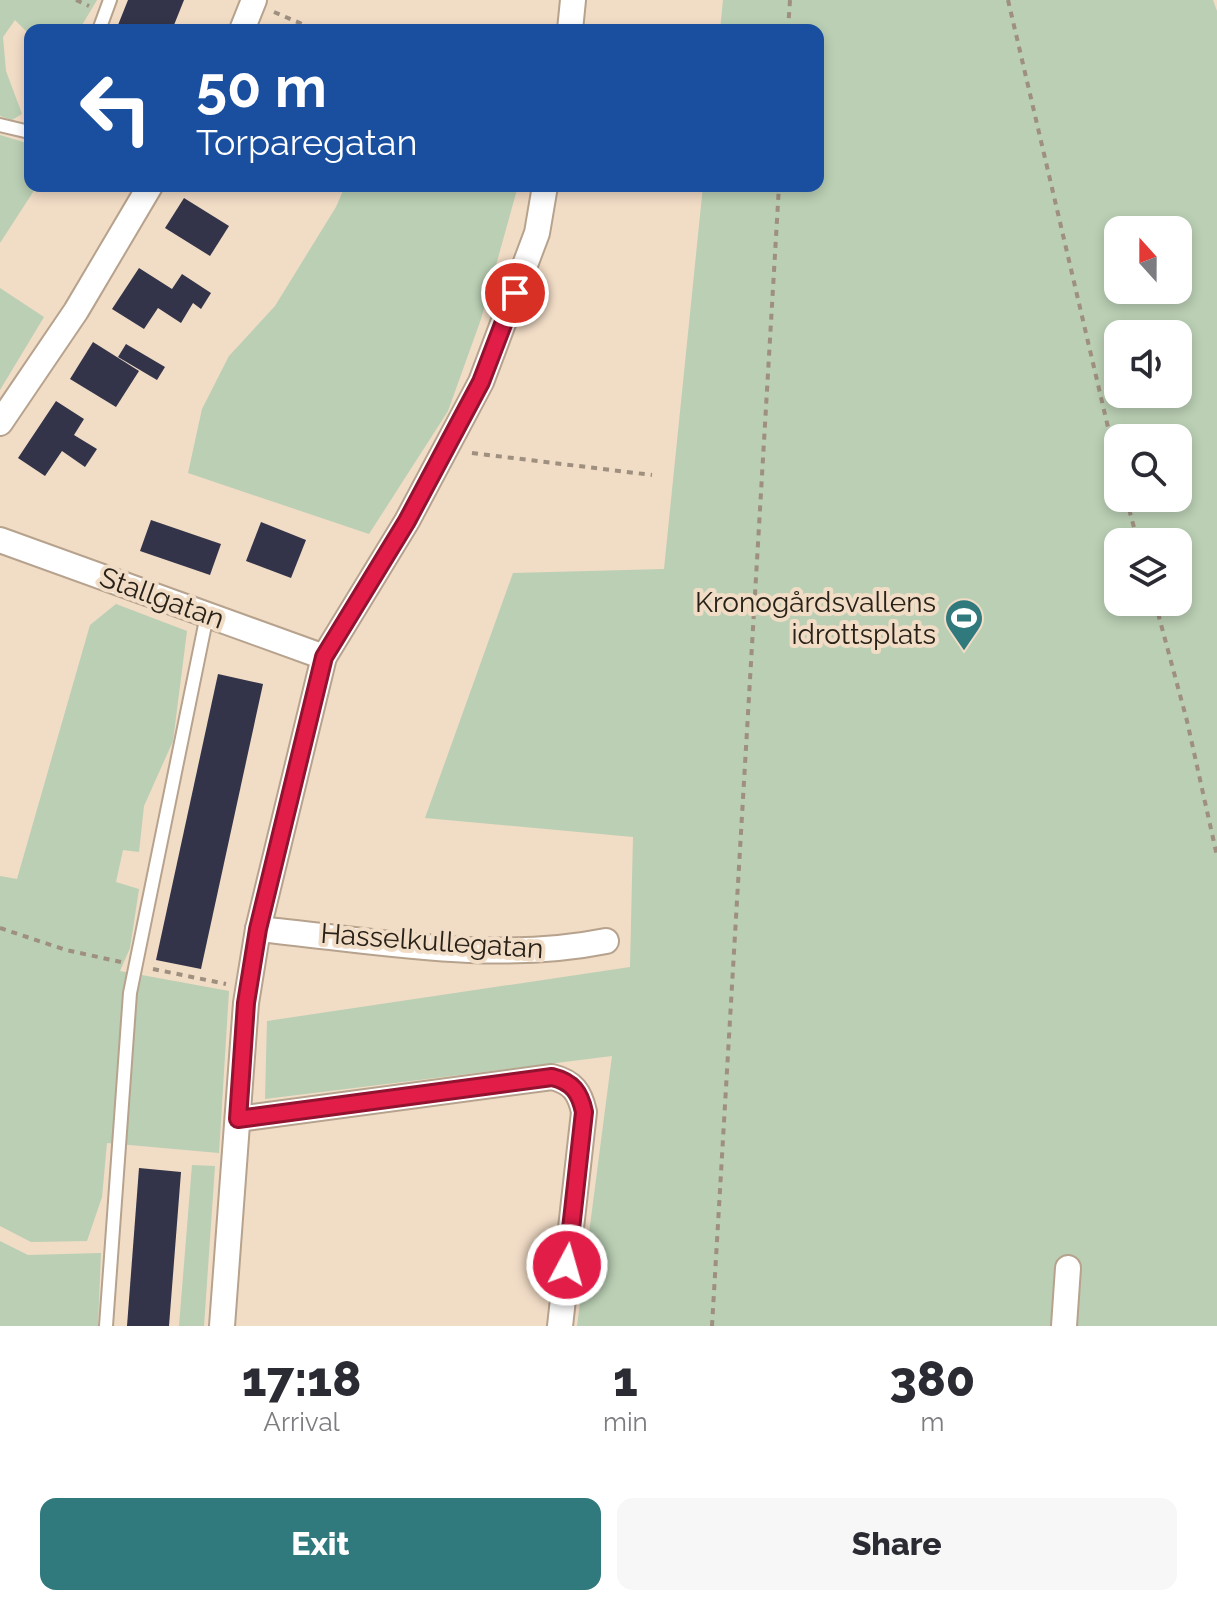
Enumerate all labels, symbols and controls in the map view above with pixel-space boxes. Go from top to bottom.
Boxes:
text: 50 m [196,54,327,120]
icon: left [64,56,168,160]
text: Torparegatan [196,121,417,163]
north arrow [1104,216,1192,304]
map controls [1104,216,1192,616]
pin [481,259,549,327]
icon: arrive [493,271,537,315]
button: sound [1104,320,1192,408]
button: search [1104,424,1192,512]
button: layers [1104,528,1192,616]
street label: Stallgatan [95,560,229,636]
place label: Kronogårdsvallens idrottsplats [695,586,936,651]
sports icon: Kronogårdsvallens idrottsplats [943,597,985,652]
street label: Hasselkullegatan [319,917,545,965]
position arrow [525,1223,609,1307]
text: 17:18 [242,1351,361,1407]
text: 1 [613,1351,638,1407]
text: 380 [889,1351,975,1407]
text: Arrival [263,1407,340,1437]
text: min [603,1407,648,1437]
text: m [920,1407,944,1437]
button: Exit [40,1498,601,1590]
button: Share [617,1498,1177,1590]

